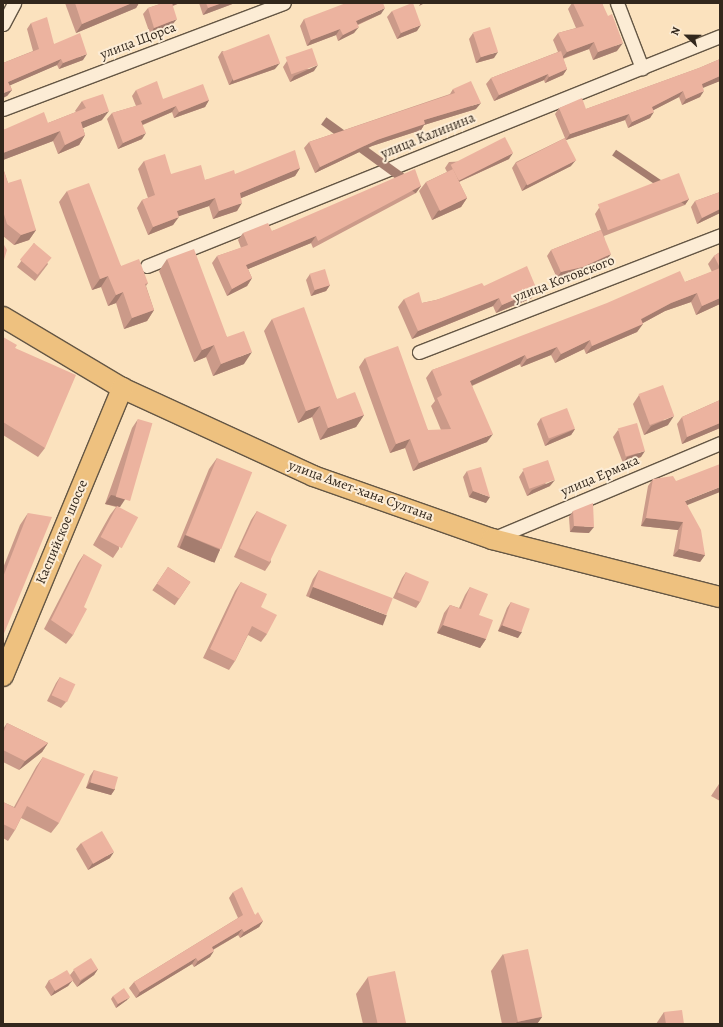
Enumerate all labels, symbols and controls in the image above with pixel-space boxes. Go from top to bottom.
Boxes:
north arrow [667,16,707,56]
street label: улица Щорса [98,19,178,63]
text: N [667,25,684,38]
street label: улица Калинина [379,110,477,162]
street label: улица Котовского [511,252,617,306]
street label: улица Ермака [558,452,642,500]
street label: улица Амет-хана Султана [286,457,436,525]
street label: Каспийское шоссе [32,477,92,587]

